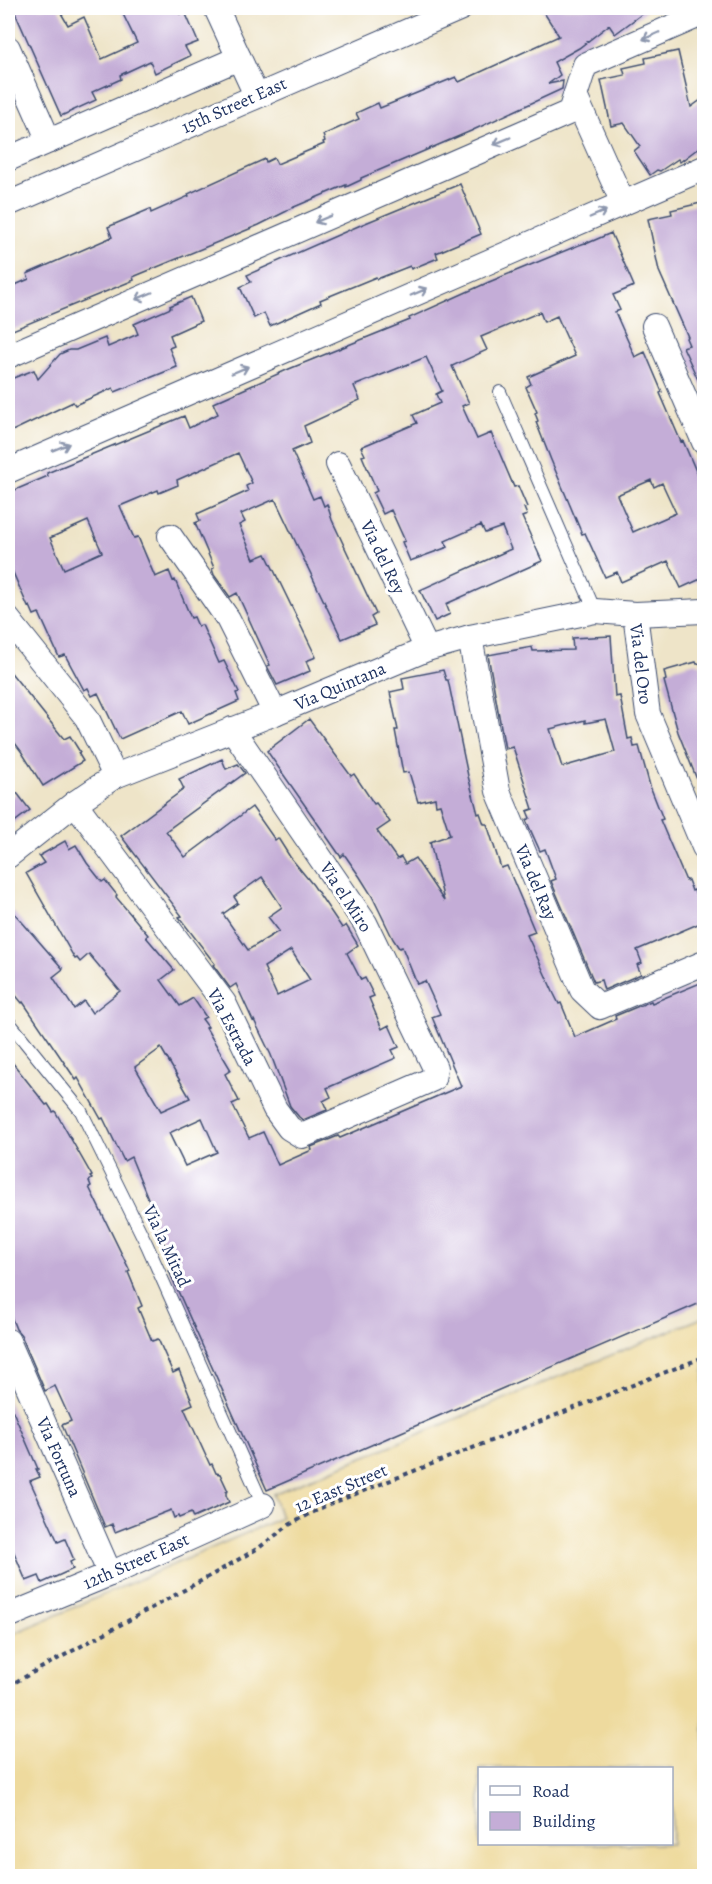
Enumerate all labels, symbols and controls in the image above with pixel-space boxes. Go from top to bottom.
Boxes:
one-way arrow [642,32,660,43]
street label: 15th Street East [178,71,290,139]
one-way arrow [493,136,512,147]
one-way arrow [588,208,606,220]
one-way arrow [315,214,333,225]
one-way arrow [409,286,428,297]
one-way arrow [136,291,154,302]
one-way arrow [230,364,249,375]
one-way arrow [52,441,70,453]
street label: Via del Rey [354,515,412,599]
street label: Via del Oro [624,621,658,706]
street label: Via Quintana [290,656,390,716]
street label: Via del Ray [509,840,563,924]
street label: Via el Miro [314,856,378,937]
street label: Via Estrada [201,983,263,1070]
street label: Via la Mitad [137,1200,197,1291]
street label: Via Fortuna [30,1412,88,1501]
street label: 12 East Street [291,1458,391,1518]
street label: 12th Street East [79,1527,193,1595]
legend [478,1767,673,1845]
text: Road [532,1779,570,1803]
text: Building [532,1809,596,1833]

